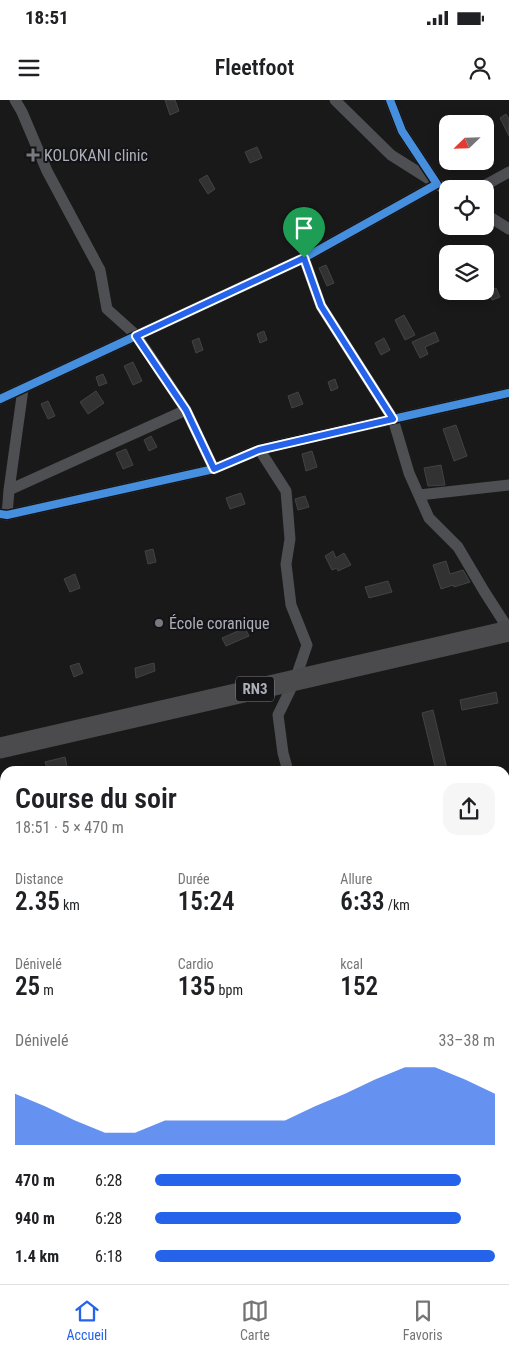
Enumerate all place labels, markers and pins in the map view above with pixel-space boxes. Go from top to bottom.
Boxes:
place label: KOLOKANI clinic [44,146,148,165]
marker: KOLOKANI clinic [26,148,40,162]
pin [283,207,325,258]
place label: École coranique [169,614,269,633]
marker: École coranique [153,617,165,629]

